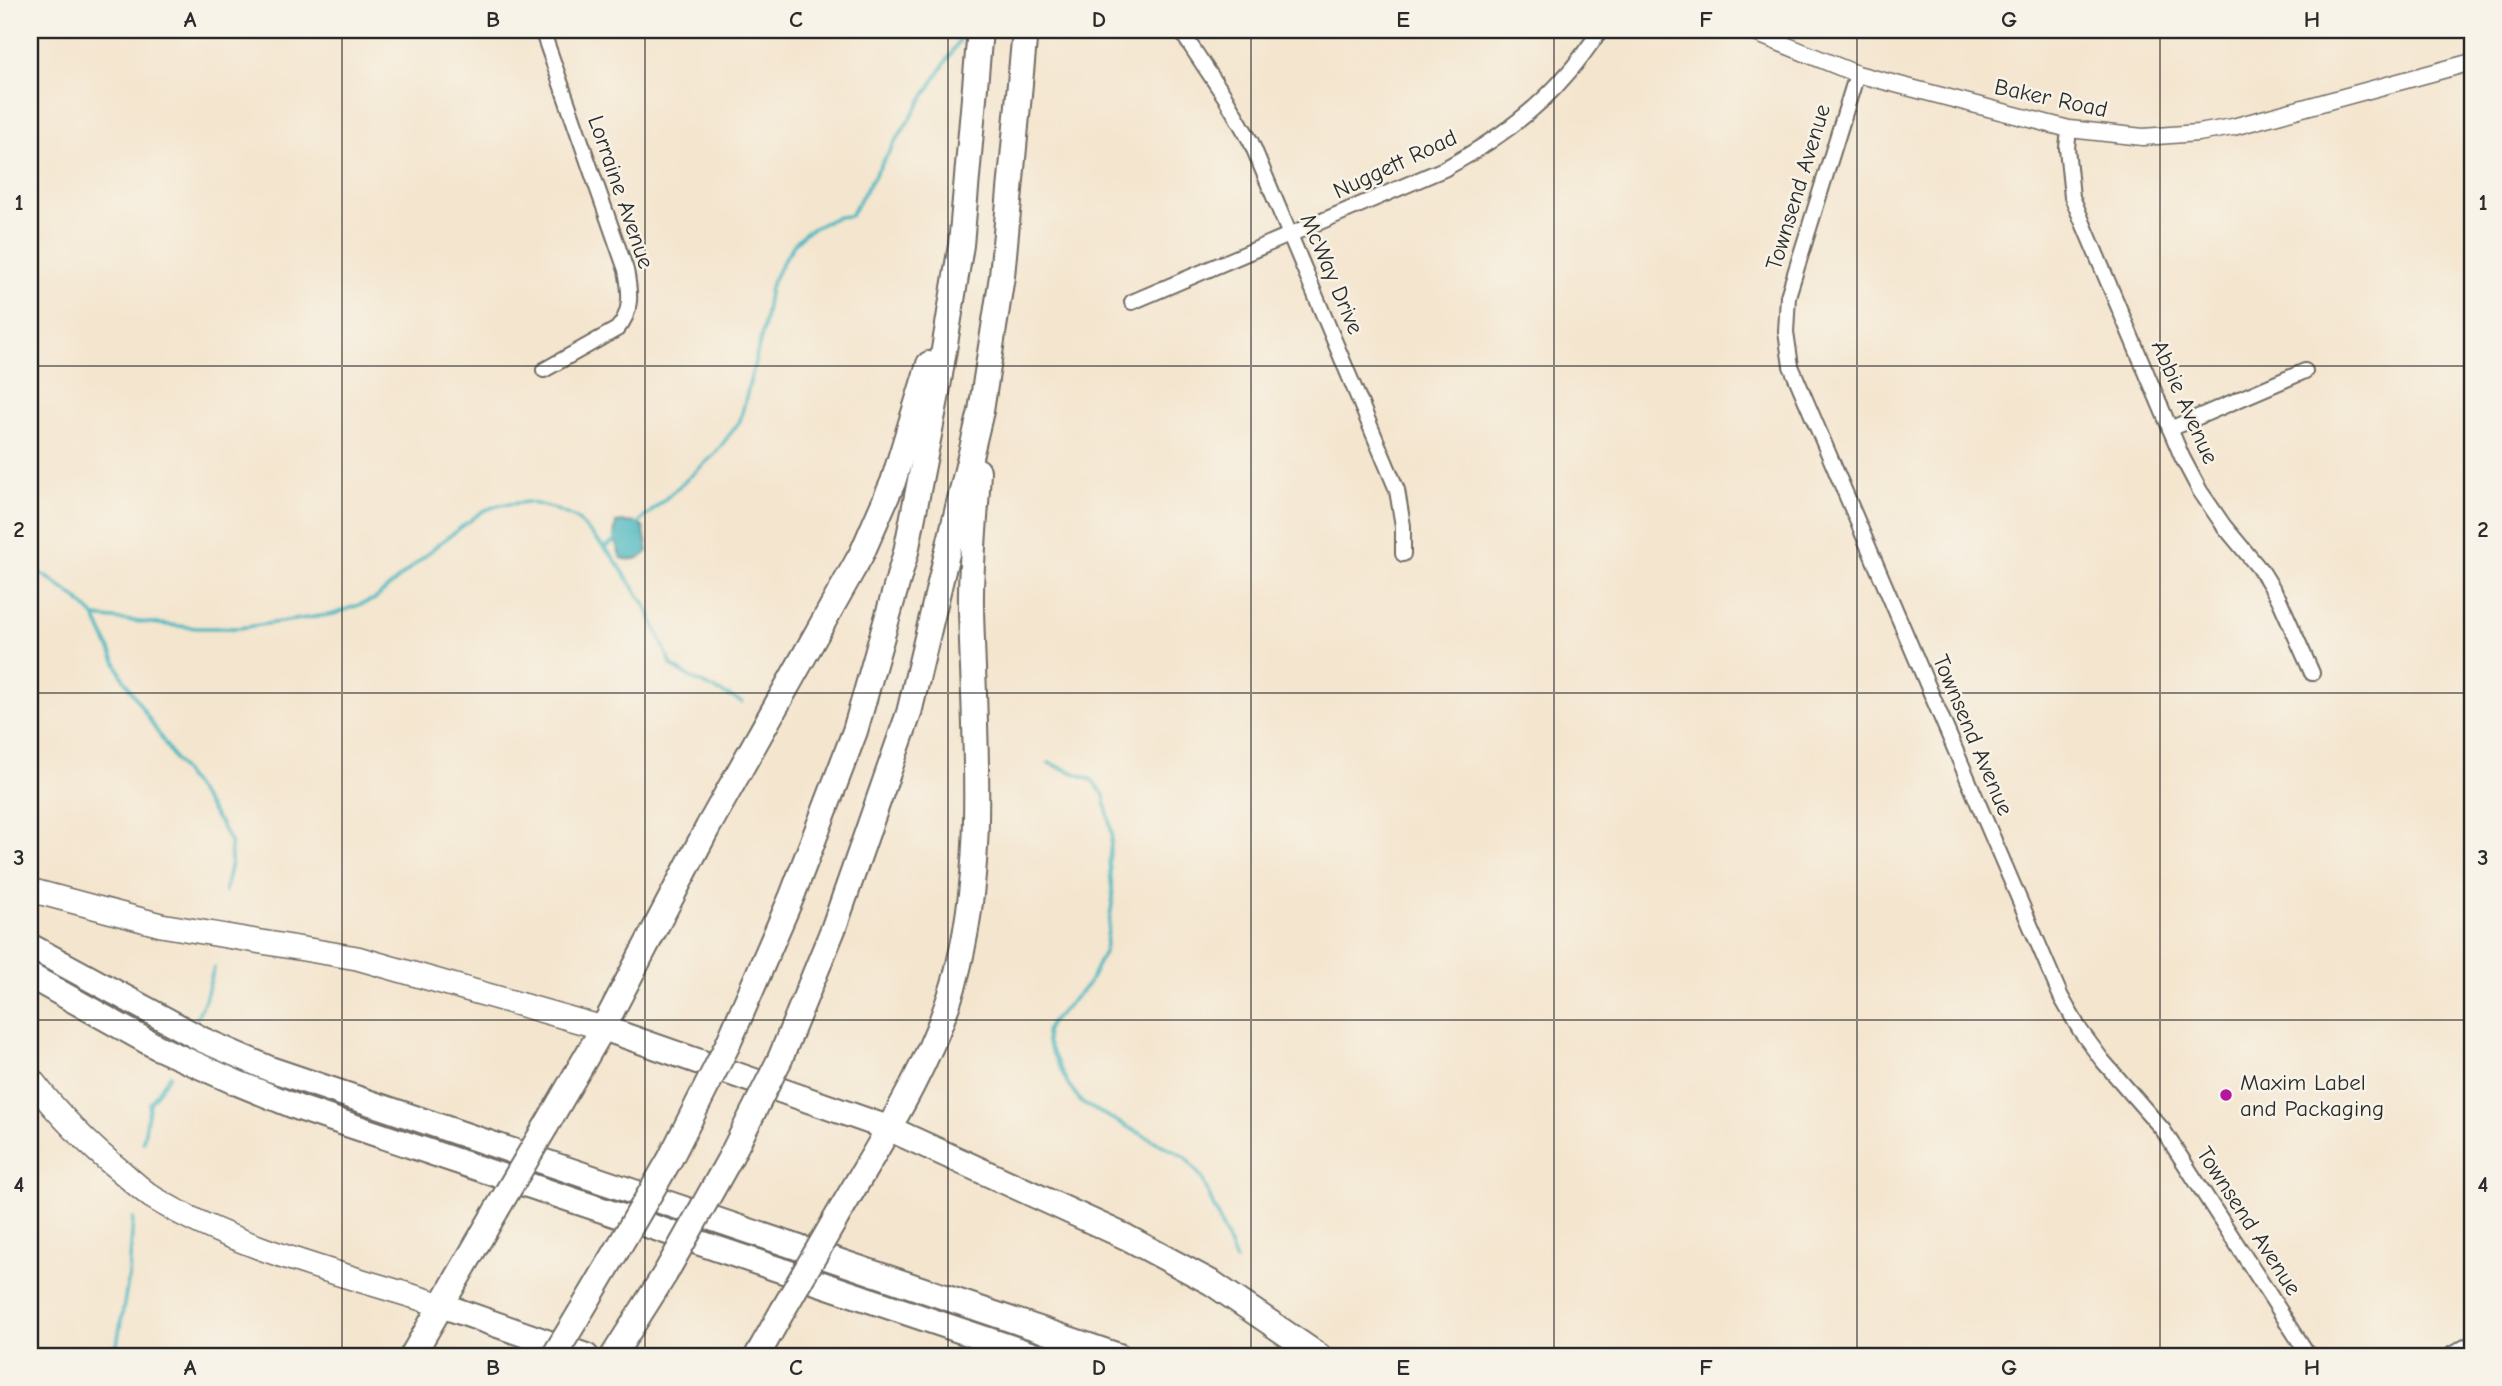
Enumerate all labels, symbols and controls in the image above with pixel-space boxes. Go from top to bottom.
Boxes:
text: A [184,6,197,33]
text: B [486,6,500,33]
text: C [789,6,803,33]
text: D [1092,6,1106,33]
text: E [1396,6,1410,33]
text: F [1699,6,1713,33]
text: G [2001,6,2017,33]
text: H [2304,6,2320,33]
street label: Baker Road [1992,73,2110,123]
street label: Townsend Avenue [1760,101,1836,273]
street label: Lorraine Avenue [582,112,660,272]
street label: Nuggett Road [1329,124,1461,204]
text: 1 [14,189,24,216]
text: 1 [2478,189,2488,216]
street label: McWay Drive [1295,210,1369,338]
street label: Abbie Avenue [2146,336,2224,468]
text: 2 [13,516,25,543]
text: 2 [2477,516,2489,543]
street label: Townsend Avenue [1927,651,2019,819]
text: 3 [13,844,25,871]
text: 3 [2477,844,2489,871]
place label: Maxim Label and Packaging [2240,1069,2384,1122]
marker: Maxim Label and Packaging [2218,1087,2234,1103]
street label: Townsend Avenue [2191,1142,2307,1300]
text: 4 [14,1171,25,1198]
text: 4 [2478,1171,2489,1198]
text: A [184,1354,197,1381]
text: B [486,1354,500,1381]
text: C [789,1354,803,1381]
text: D [1092,1354,1106,1381]
text: E [1396,1354,1410,1381]
text: F [1699,1354,1713,1381]
text: G [2001,1354,2017,1381]
text: H [2304,1354,2320,1381]

